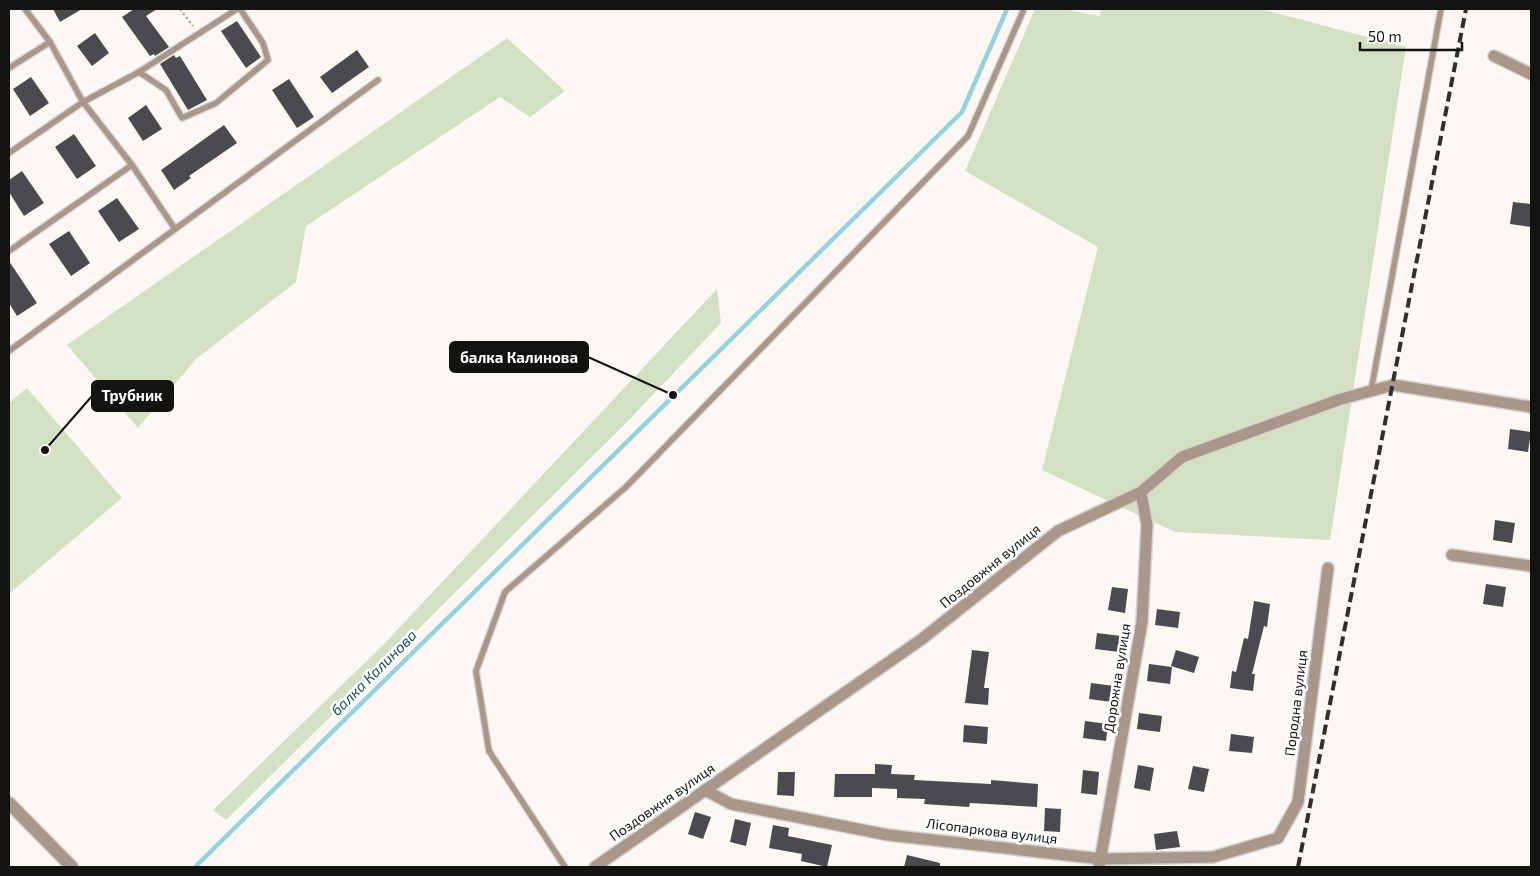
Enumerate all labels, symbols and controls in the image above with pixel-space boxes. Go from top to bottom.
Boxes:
scale bar [1360,20,1462,52]
text: 50 m [1368,27,1402,45]
callout: балка Калинова [450,342,588,372]
text: балка Калинова [460,348,578,366]
callout: Трубник [92,381,173,411]
text: Трубник [101,386,163,404]
street label: Поздовжня вулиця [936,520,1043,611]
street label: Дорожна вулиця [1099,622,1134,734]
water label: балка Калинова [327,626,420,719]
street label: Породна вулиця [1281,649,1310,757]
street label: Поздовжня вулиця [606,759,718,844]
street label: Лісопаркова вулиця [925,814,1059,847]

